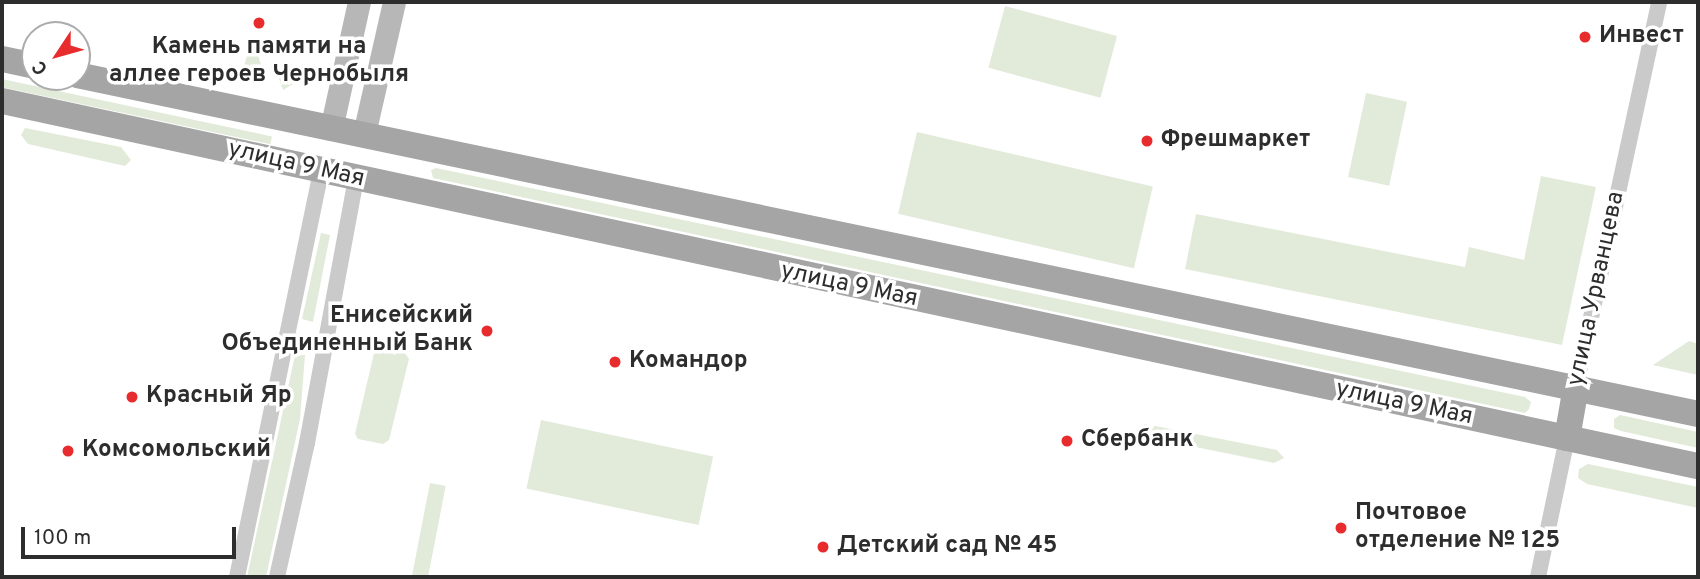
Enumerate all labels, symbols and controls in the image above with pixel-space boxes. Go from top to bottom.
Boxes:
marker: Камень памяти на аллее героев Чернобыля [251,15,267,31]
north arrow [21,21,91,91]
place label: Инвест [1599,23,1684,51]
marker: Инвест [1577,29,1593,45]
place label: Камень памяти на аллее героев Чернобыля [109,34,409,90]
text: С [27,55,54,79]
place label: Фрешмаркет [1161,127,1310,155]
marker: Фрешмаркет [1139,133,1155,149]
street label: улица 9 Мая [225,135,367,195]
street label: улица Урванцева [1562,189,1632,389]
street label: улица 9 Мая [778,257,920,315]
place label: Енисейский Объединенный Банк [221,303,473,359]
marker: Енисейский Объединенный Банк [479,323,495,339]
place label: Командор [629,348,748,376]
marker: Командор [607,354,623,370]
street label: улица 9 Мая [1333,375,1475,433]
place label: Красный Яр [146,383,292,411]
marker: Красный Яр [124,389,140,405]
place label: Сбербанк [1081,427,1194,455]
marker: Сбербанк [1059,433,1075,449]
place label: Комсомольский [82,437,271,465]
marker: Комсомольский [60,443,76,459]
place label: Почтовое отделение № 125 [1355,500,1560,556]
scale bar [24,512,240,556]
marker: Почтовое отделение № 125 [1333,520,1349,536]
text: 100 m [34,525,91,552]
place label: Детский сад № 45 [837,533,1057,561]
marker: Детский сад № 45 [815,539,831,555]

